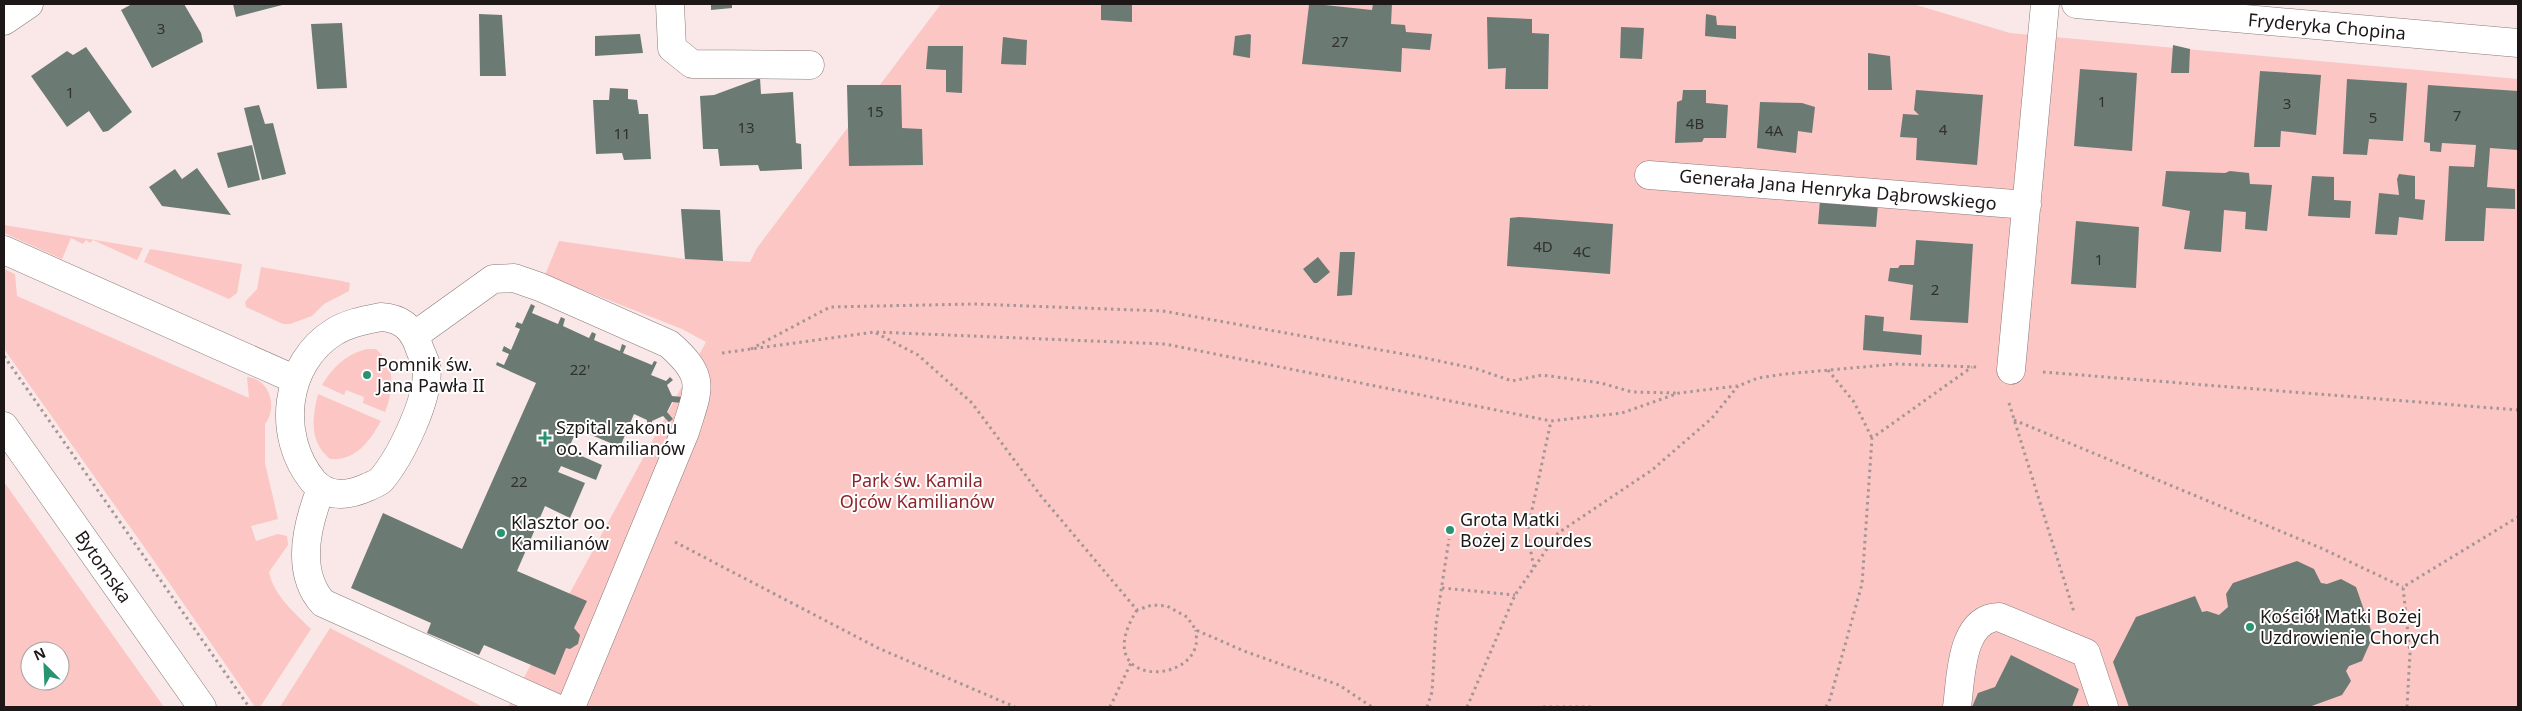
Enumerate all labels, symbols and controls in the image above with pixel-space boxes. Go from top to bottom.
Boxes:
street label: Fryderyka Chopina [2247,7,2407,45]
house number: 3 [157,18,165,38]
house number: 27 [1331,31,1349,51]
house number: 1 [66,82,74,102]
house number: 1 [2098,91,2106,111]
house number: 3 [2283,93,2291,113]
house number: 15 [866,101,884,121]
house number: 7 [2453,105,2461,125]
house number: 5 [2369,107,2377,127]
house number: 4B [1686,113,1704,133]
house number: 13 [737,117,755,137]
house number: 4 [1939,119,1948,139]
house number: 4A [1765,120,1783,140]
house number: 11 [613,123,631,143]
street label: Generała Jana Henryka Dąbrowskiego [1678,163,1998,215]
house number: 4D [1533,236,1553,256]
house number: 4C [1573,241,1592,261]
house number: 1 [2095,249,2103,269]
house number: 2 [1931,279,1939,299]
place label: Pomnik św. Jana Pawła II [375,352,485,397]
house number: 22' [570,359,590,379]
marker: Pomnik św. Jana Pawła II [361,369,373,381]
place label: Szpital zakonu oo. Kamilianów [556,415,685,460]
marker: Szpital zakonu oo. Kamilianów [538,431,552,445]
park label: Park św. Kamila Ojców Kamilianów [840,468,994,513]
house number: 22 [510,471,528,491]
place label: Grota Matki Bożej z Lourdes [1460,507,1592,552]
place label: Klasztor oo. Kamilianów [511,510,610,555]
marker: Grota Matki Bożej z Lourdes [1444,524,1456,536]
street label: Bytomska [70,525,138,607]
marker: Klasztor oo. Kamilianów [495,527,507,539]
place label: Kościół Matki Bożej Uzdrowienie Chorych [2260,604,2440,649]
marker: Kościół Matki Bożej Uzdrowienie Chorych [2244,621,2256,633]
north arrow [20,641,70,691]
text: N [30,643,49,665]

